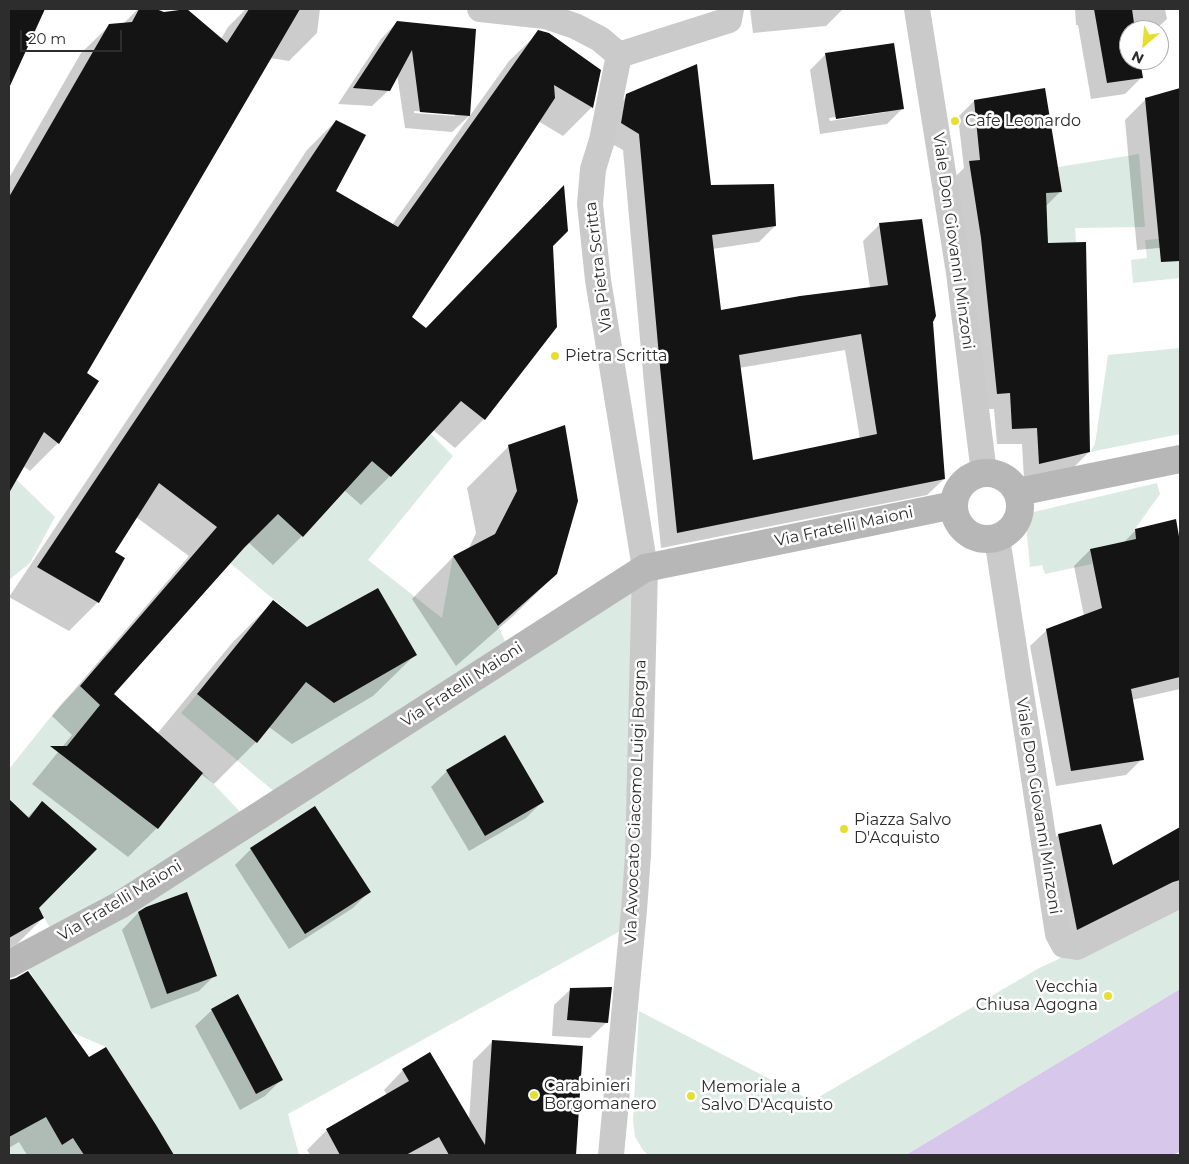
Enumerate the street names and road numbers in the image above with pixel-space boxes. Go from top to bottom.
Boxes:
street label: Viale Don Giovanni Minzoni [928,131,978,351]
street label: Via Pietra Scritta [581,201,617,333]
street label: Via Fratelli Maioni [773,503,915,551]
street label: Via Fratelli Maioni [398,639,526,731]
street label: Via Avvocato Giacomo Luigi Borgna [621,659,651,945]
street label: Viale Don Giovanni Minzoni [1011,696,1065,916]
street label: Via Fratelli Maioni [55,856,185,946]

